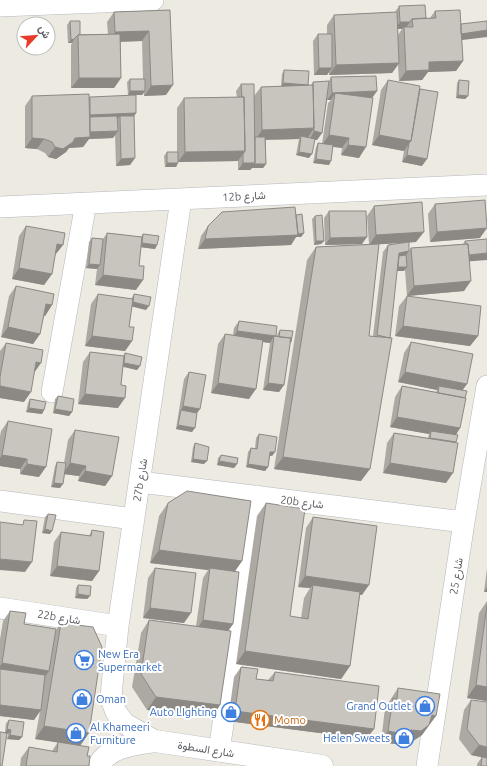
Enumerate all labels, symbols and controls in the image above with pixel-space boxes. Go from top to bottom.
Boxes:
north arrow [16,16,56,56]
text: ش [36,23,53,41]
street label: 12b شارع [222,189,266,205]
street label: 27b شارع [131,457,151,503]
street label: 20b شارع [279,493,325,513]
street label: شارع 25 [447,556,467,596]
street label: 22b شارع [36,608,82,628]
place label: New Era Supermarket [98,648,162,673]
supermarket icon: New Era Supermarket [73,649,95,671]
shop icon: Oman [71,688,93,710]
place label: Oman [96,693,126,705]
shop icon: Grand Outlet [414,695,436,717]
place label: Grand Outlet [346,700,412,712]
shop icon: Auto LIghting [220,701,242,723]
place label: Auto LIghting [150,706,217,718]
restaurant icon: Momo [249,709,271,731]
place label: Momo [274,714,306,726]
place label: Al Khameeri Furniture [90,721,150,746]
shop icon: Al Khameeri Furniture [65,722,87,744]
shop icon: Helen Sweets [393,727,415,749]
place label: Helen Sweets [323,732,390,744]
street label: شارع السطوة [177,739,235,761]

